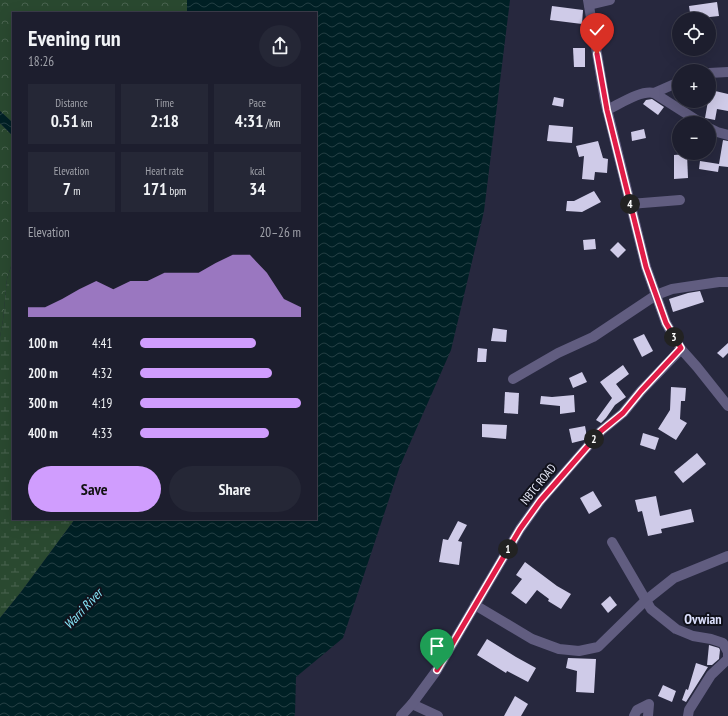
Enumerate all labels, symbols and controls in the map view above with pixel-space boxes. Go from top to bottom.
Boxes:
map controls [672,12,716,160]
button: locate [672,12,716,56]
pin [580,13,614,54]
icon: check [586,19,608,41]
text: Evening run [28,24,121,52]
button: share [259,25,301,67]
text: 18:26 [28,53,54,70]
button: + [672,64,716,108]
text: Distance [55,96,88,110]
text: Time [155,96,174,110]
text: Pace [249,96,266,110]
text: 0.51 [51,110,79,132]
text: 2:18 [150,110,179,132]
text: 4:31 [235,110,263,132]
text: km [79,116,92,130]
text: /km [263,116,280,130]
button: − [672,116,716,160]
text: Elevation [54,164,89,178]
text: Heart rate [145,164,184,178]
text: kcal [250,164,265,178]
text: 7 [63,178,71,200]
text: 171 [143,178,167,200]
text: 34 [249,178,266,200]
text: m [71,184,80,198]
text: bpm [167,184,186,198]
pin: 4 [620,194,640,214]
text: 4 [627,197,633,211]
text: Elevation [28,224,70,241]
text: 20–26 m [259,224,301,241]
pin: 3 [664,327,684,347]
text: 3 [671,330,677,344]
text: 100 m [28,335,58,352]
text: 4:41 [92,335,112,352]
text: 200 m [28,365,58,382]
text: 4:32 [92,365,112,382]
text: 300 m [28,395,58,412]
text: 4:19 [92,395,112,412]
text: 400 m [28,425,58,442]
text: 4:33 [92,425,112,442]
pin: 2 [584,429,604,449]
text: 2 [591,432,597,446]
street label: NBTC ROAD [517,461,559,507]
button: Save [28,466,161,512]
button: Share [169,466,301,512]
pin: 1 [498,539,518,559]
text: 1 [505,542,511,556]
water label: Warri River [60,583,108,633]
district label: Ovwian [684,610,722,628]
pin [420,629,454,670]
icon: arrive [426,635,448,657]

